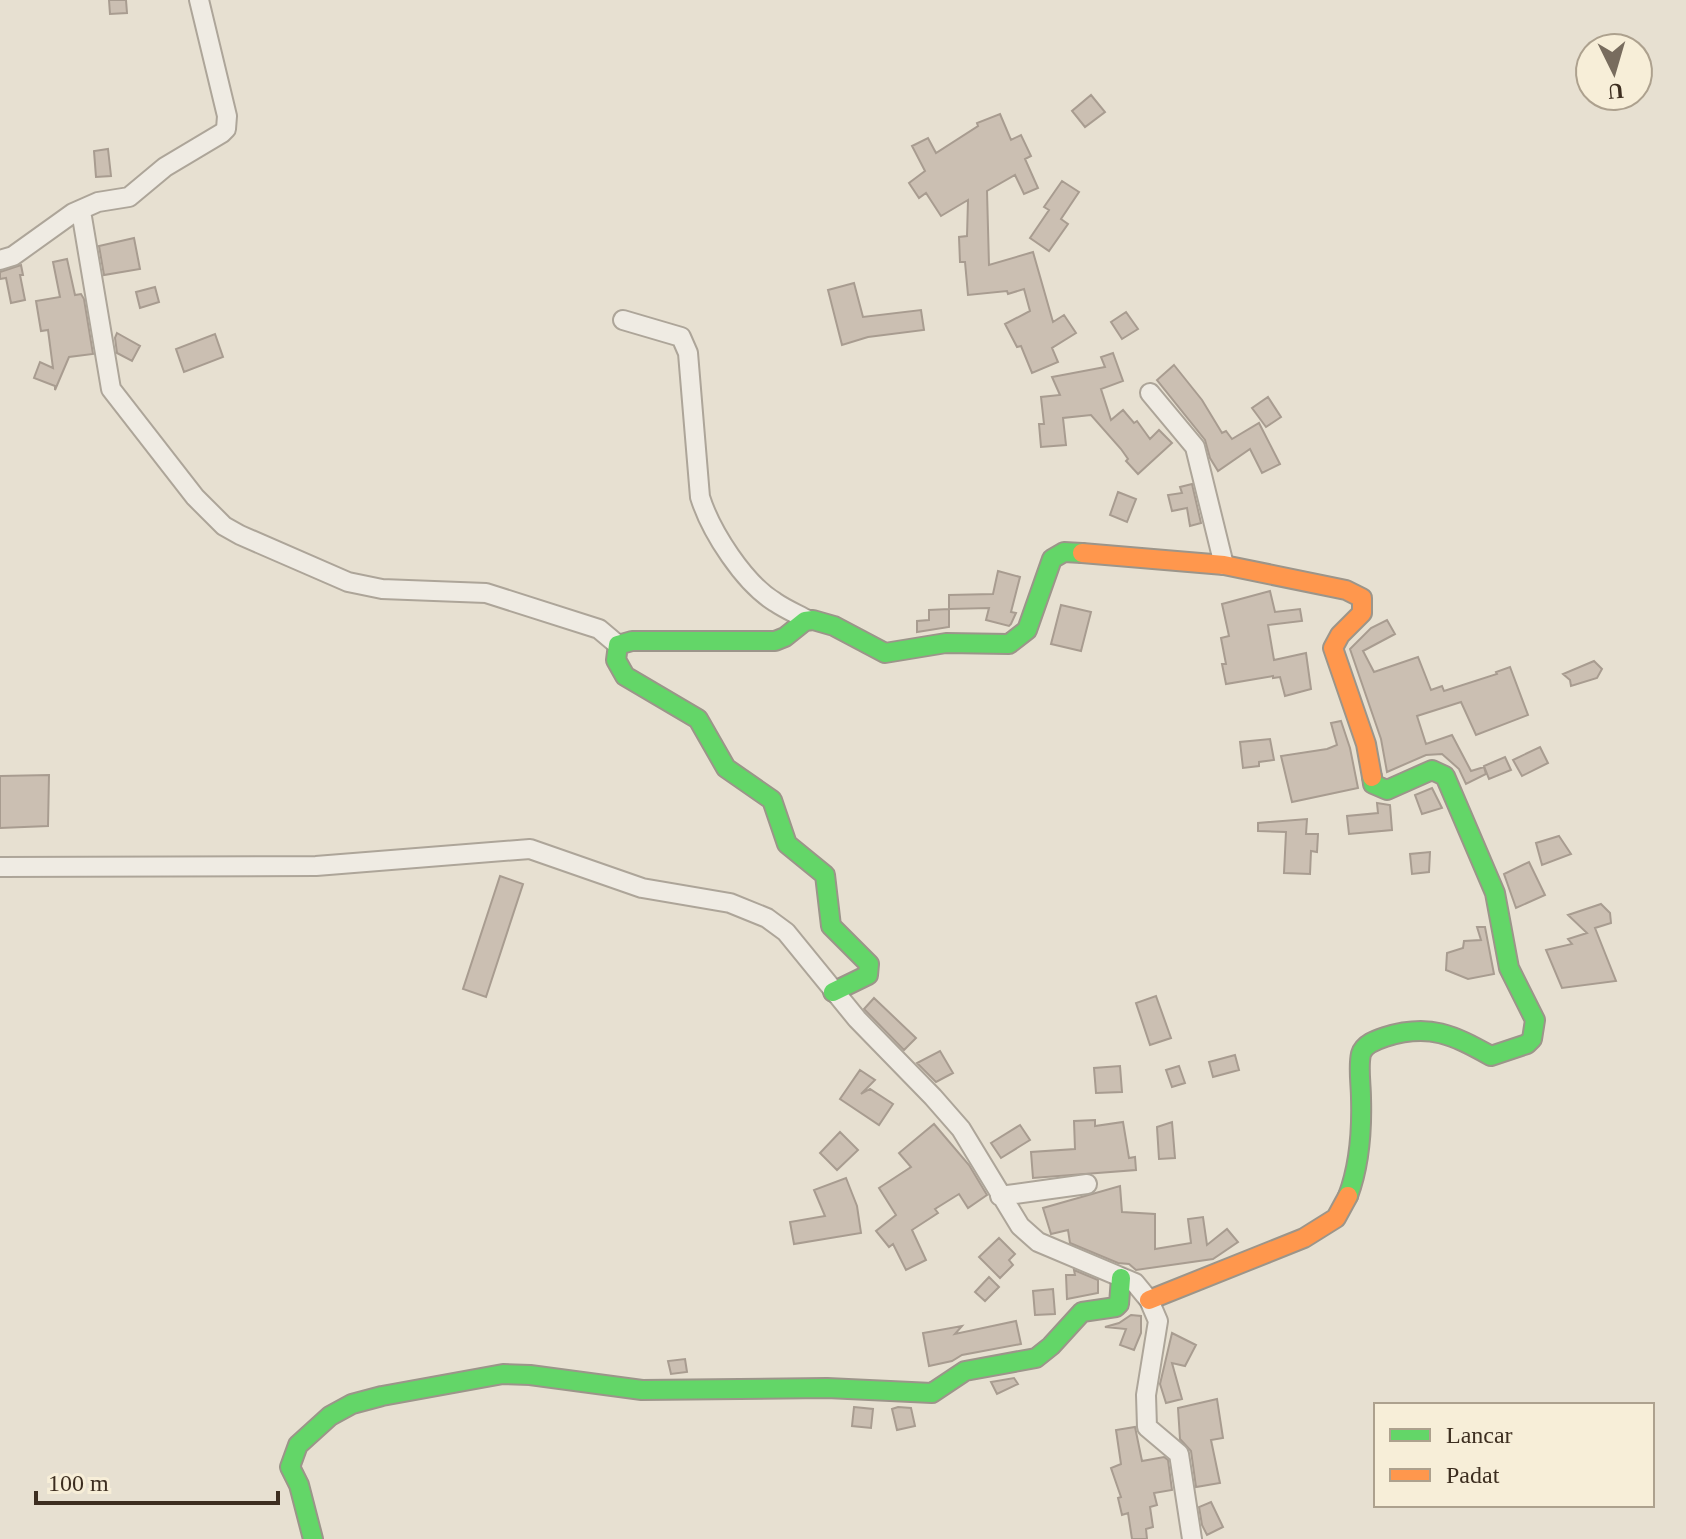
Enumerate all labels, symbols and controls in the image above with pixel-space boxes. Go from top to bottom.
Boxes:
north arrow [1574,32,1654,112]
text: U [1607,78,1625,105]
legend [1374,1403,1654,1507]
text: Lancar [1446,1422,1513,1448]
scale bar [36,1455,278,1505]
text: Padat [1446,1462,1500,1488]
text: 100 m [48,1470,109,1496]

